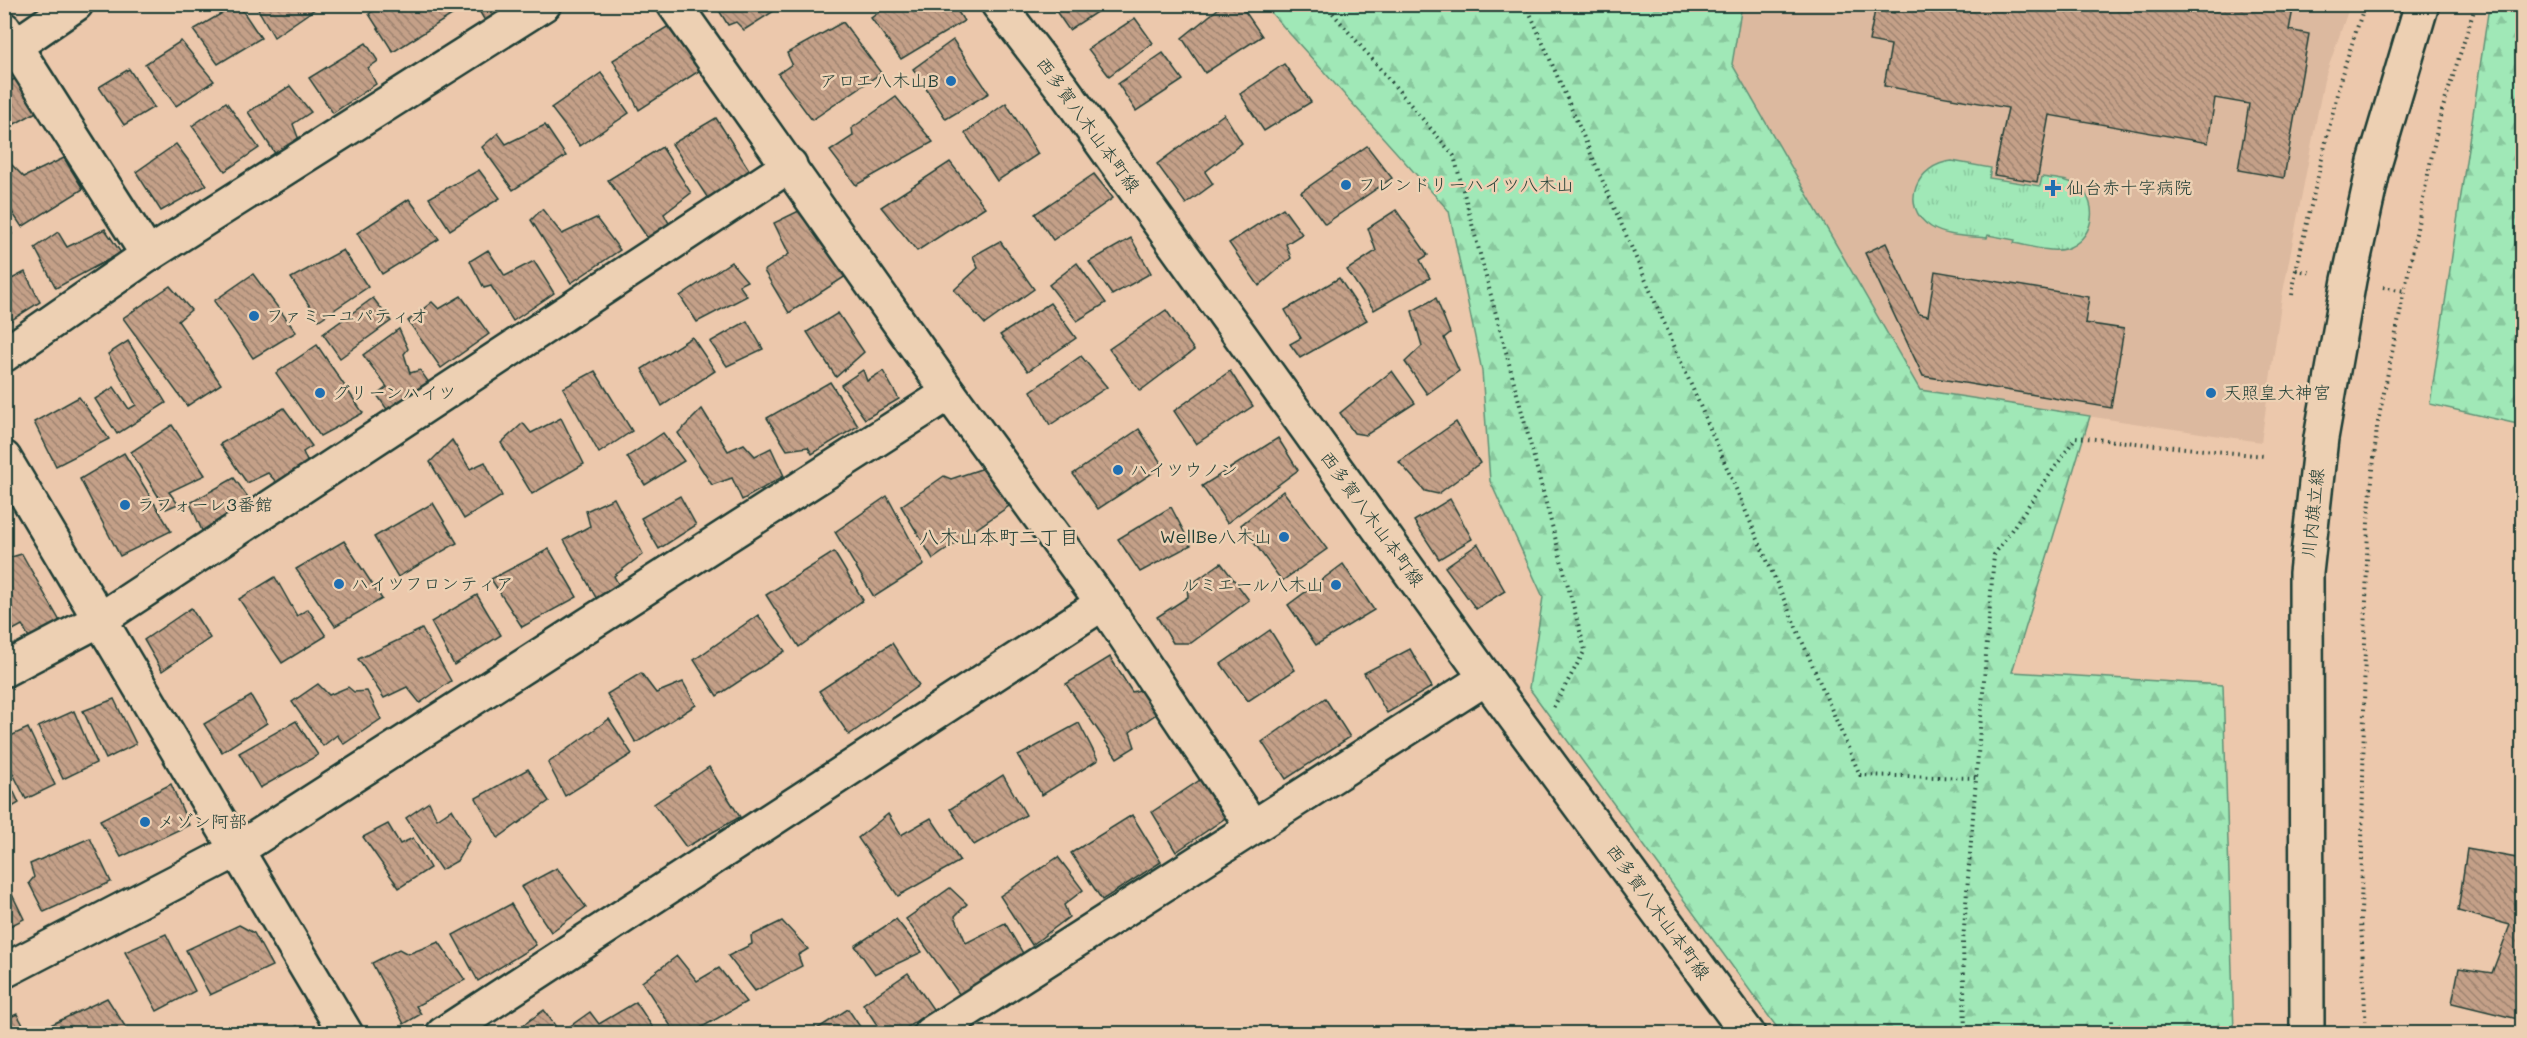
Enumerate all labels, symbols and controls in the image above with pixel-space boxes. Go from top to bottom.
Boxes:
street label: 西多賀八木山本町線 [1031,52,1146,197]
place label: アロエ八木山B [820,68,939,92]
marker: アロエ八木山B [944,74,958,88]
place label: フレンドリーハイツ八木山 [1358,172,1574,196]
place label: 仙台赤十字病院 [2066,175,2192,199]
marker: フレンドリーハイツ八木山 [1339,178,1353,192]
marker: 仙台赤十字病院 [2044,179,2062,197]
place label: ファミーユパティオ [266,303,428,327]
marker: ファミーユパティオ [247,309,261,323]
place label: グリーンハイツ [332,380,456,404]
place label: 天照皇大神宮 [2223,380,2331,404]
marker: グリーンハイツ [313,386,327,400]
marker: 天照皇大神宮 [2204,386,2218,400]
street label: 西多賀八木山本町線 [1315,446,1430,591]
place label: ハイツウノン [1130,457,1238,481]
marker: ハイツウノン [1111,463,1125,477]
street label: 川内旗立線 [2295,467,2329,559]
place label: ラフォーレ3番館 [137,492,273,516]
marker: ラフォーレ3番館 [118,498,132,512]
district label: 八木山本町二丁目 [919,523,1079,549]
place label: WellBe八木山 [1160,524,1272,548]
marker: WellBe八木山 [1277,530,1291,544]
place label: ハイツフロンティア [351,571,514,595]
place label: ルミエール八木山 [1181,572,1324,596]
marker: ハイツフロンティア [332,577,346,591]
marker: ルミエール八木山 [1329,578,1343,592]
place label: メゾン阿部 [157,809,247,833]
marker: メゾン阿部 [138,815,152,829]
street label: 西多賀八木山本町線 [1601,839,1716,984]

